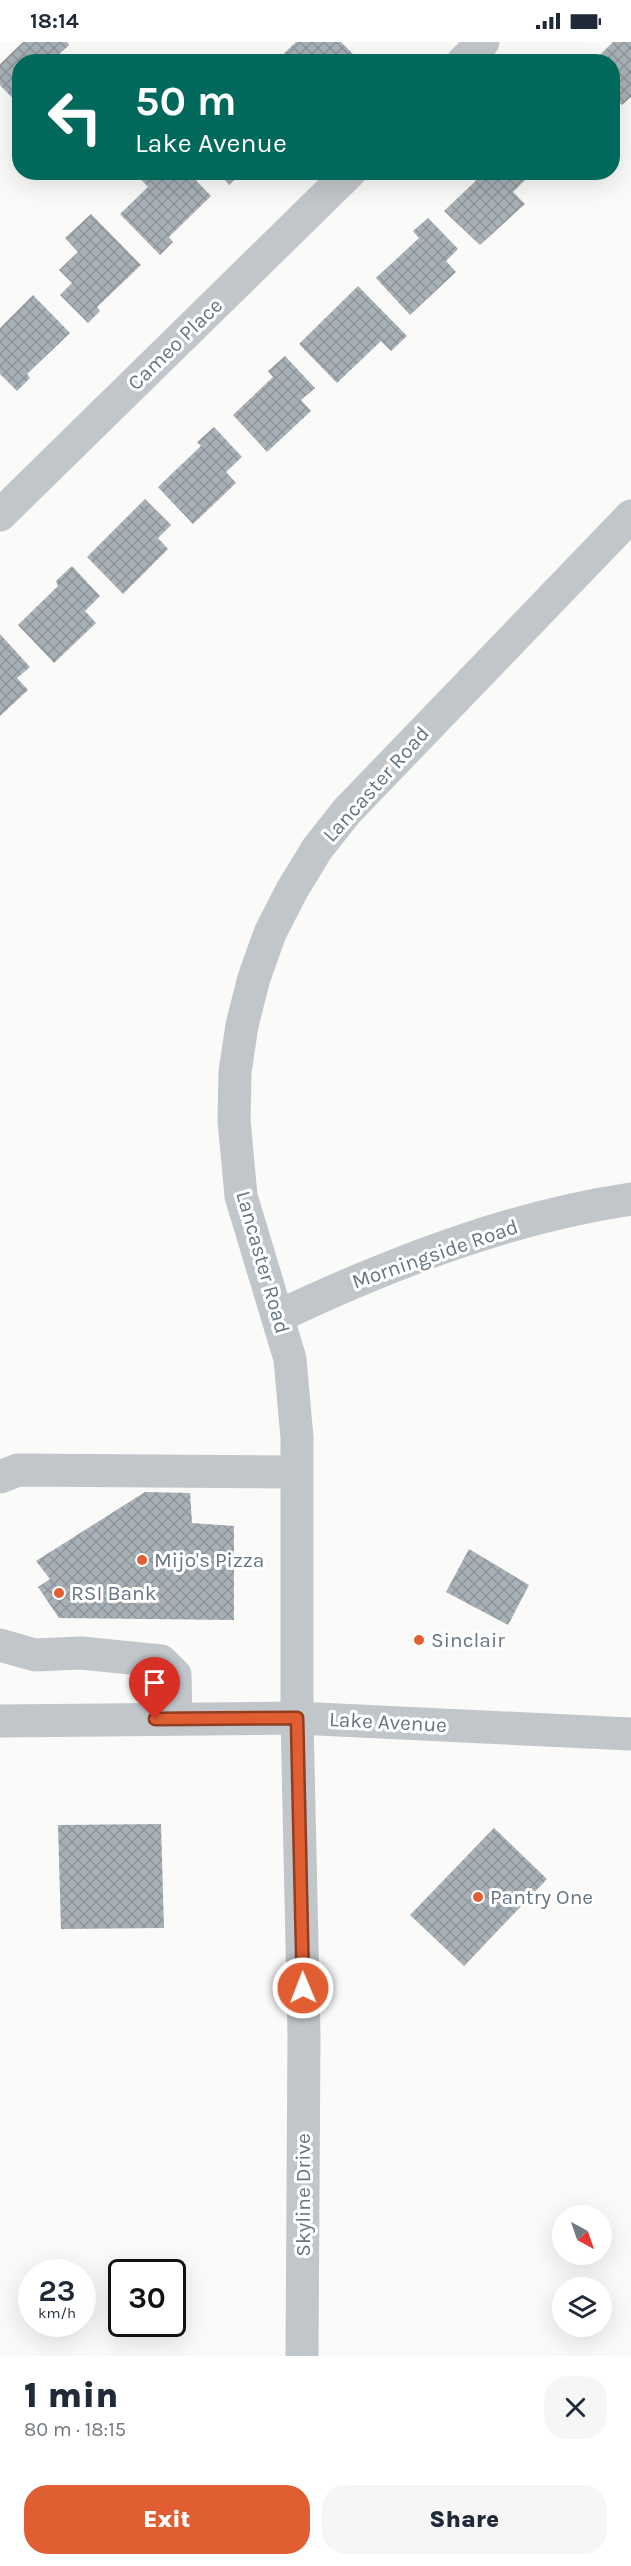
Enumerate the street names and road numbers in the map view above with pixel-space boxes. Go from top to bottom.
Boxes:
street label: Cameo Place [123,293,227,395]
street label: Lancaster Road [318,721,434,847]
street label: Lancaster Road [231,1188,295,1336]
street label: Morningside Road [349,1214,521,1294]
street label: Lake Avenue [328,1707,448,1737]
street label: Skyline Drive [291,2133,315,2257]

